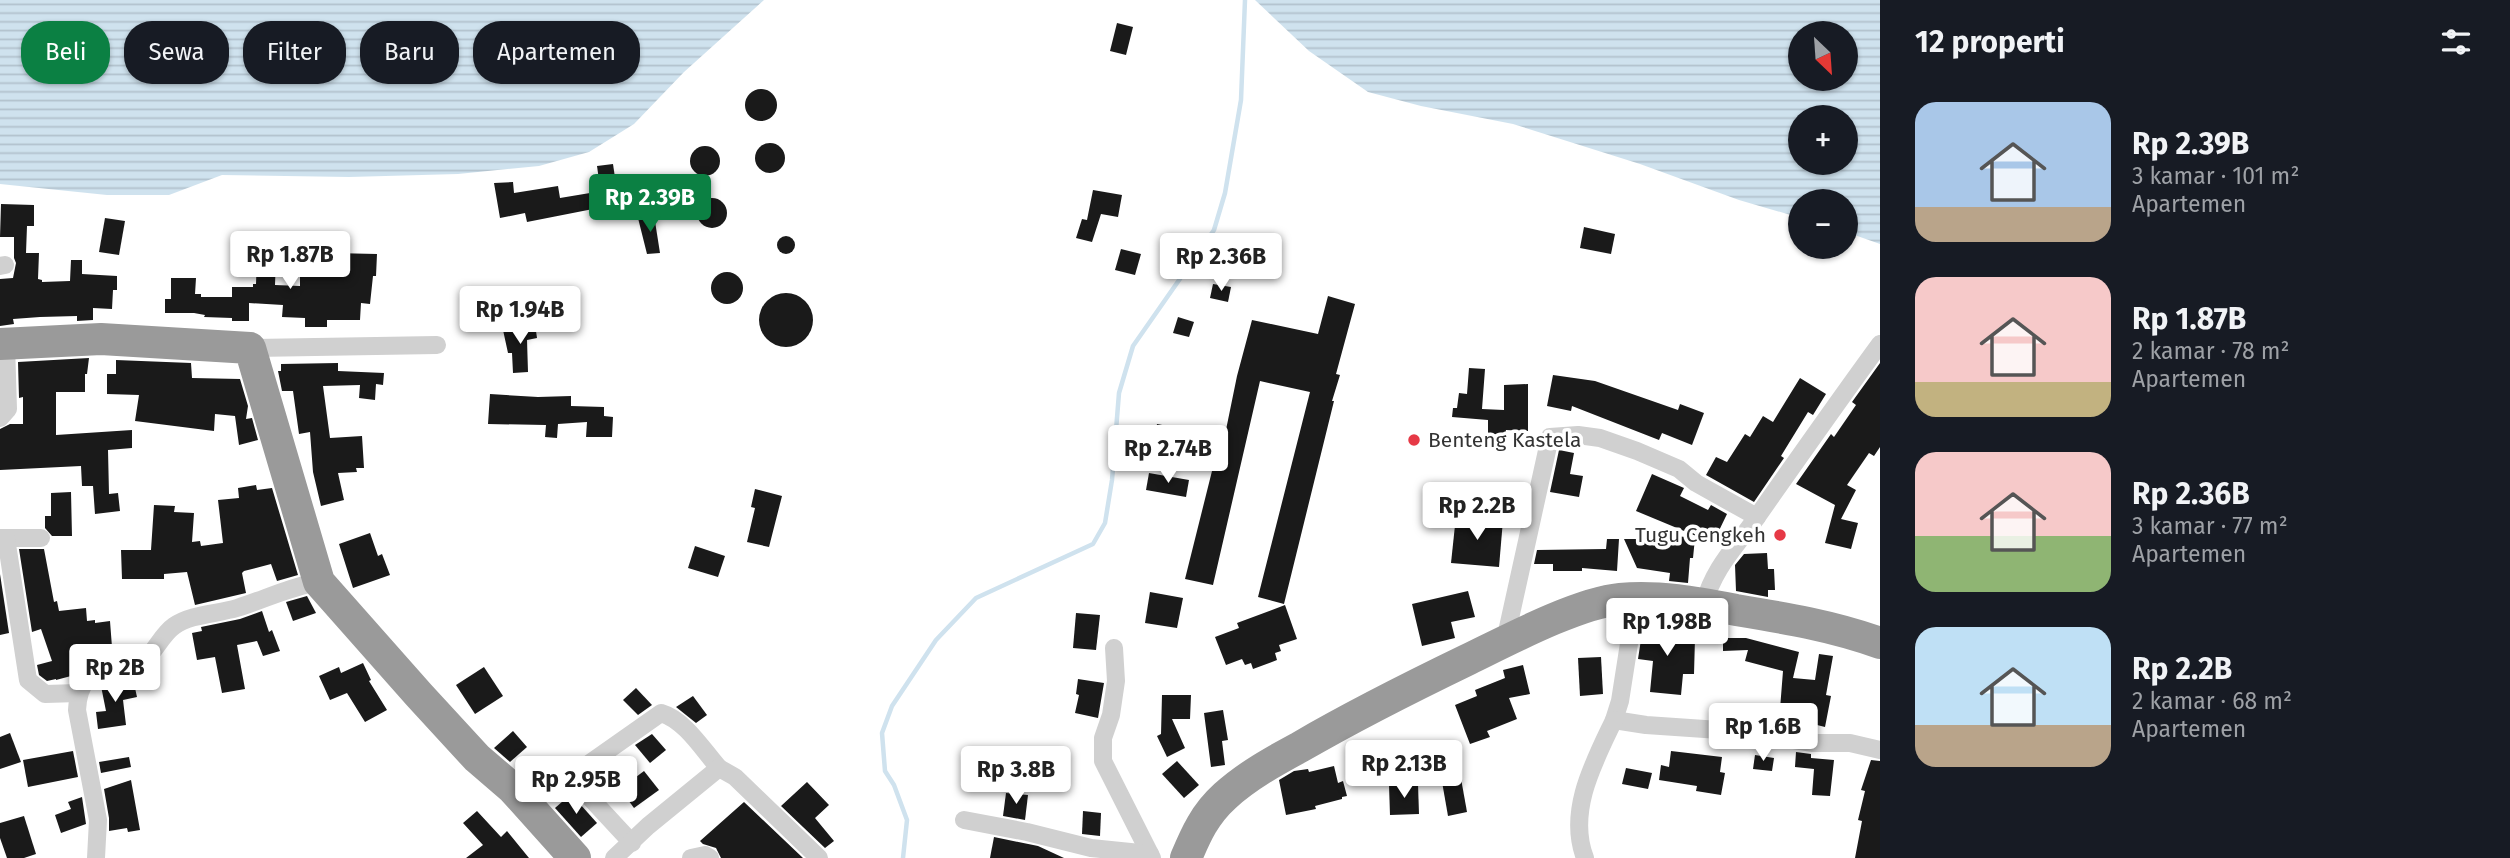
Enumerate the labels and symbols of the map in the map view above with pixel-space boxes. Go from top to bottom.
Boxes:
north arrow [1788,21,1858,91]
pin: Rp 2.39B [578,174,722,234]
pin: Rp 1.87B [218,232,362,291]
pin: Rp 2.36B [1149,233,1293,293]
pin: Rp 1.94B [448,286,592,346]
pin: Rp 2.74B [1096,426,1240,485]
place label: Benteng Kastela [1428,427,1581,453]
marker: Benteng Kastela [1406,432,1422,448]
pin: Rp 2.2B [1412,482,1542,542]
place label: Tugu Cengkeh [1635,522,1766,548]
marker: Tugu Cengkeh [1772,527,1788,543]
pin: Rp 1.98B [1595,598,1739,658]
pin: Rp 2B [66,644,164,704]
pin: Rp 1.6B [1698,704,1828,763]
pin: Rp 2.13B [1332,740,1476,800]
pin: Rp 3.8B [951,746,1081,806]
pin: Rp 2.95B [504,756,648,816]

